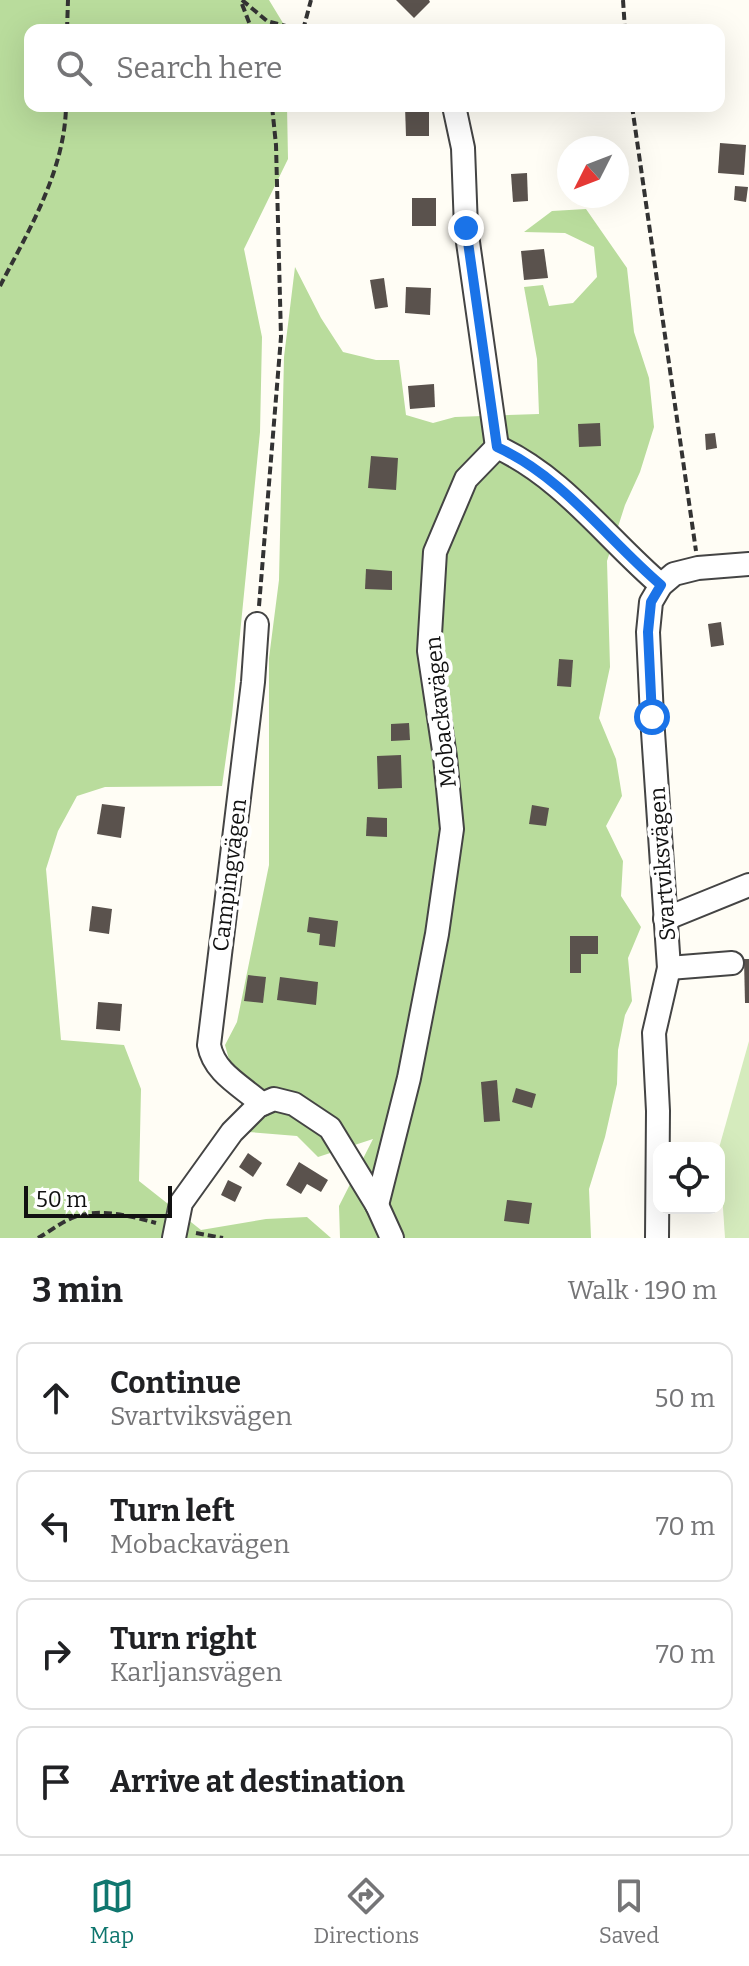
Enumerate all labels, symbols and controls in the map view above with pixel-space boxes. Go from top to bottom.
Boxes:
search box [24,24,725,112]
icon: search [52,46,96,90]
text: Search here [116,50,283,86]
north arrow [557,136,629,208]
route end [448,210,484,246]
street label: Mobackavägen [419,635,462,789]
route start [634,699,670,735]
street label: Svartviksvägen [644,786,681,942]
street label: Campingvägen [207,797,252,953]
map controls [653,1142,725,1214]
button: locate [653,1142,725,1214]
scale bar [24,1182,172,1218]
text: 50 m [36,1186,87,1213]
text: 3 min [32,1270,123,1311]
text: Walk · 190 m [568,1275,717,1306]
text: Continue [110,1365,241,1401]
icon: ahead [34,1376,78,1420]
text: 50 m [654,1383,715,1414]
text: Svartviksvägen [110,1401,292,1432]
text: Turn left [110,1493,235,1529]
icon: left [34,1504,78,1548]
text: 70 m [656,1511,715,1542]
text: Mobackavägen [110,1529,290,1560]
text: Turn right [110,1621,257,1657]
icon: right [34,1632,78,1676]
text: 70 m [656,1639,715,1670]
text: Karljansvägen [110,1657,282,1688]
icon: arrive [34,1760,78,1804]
text: Arrive at destination [110,1764,405,1800]
tab: Map [90,1874,134,1949]
tab: Directions [314,1874,419,1949]
tab: Saved [599,1874,659,1949]

